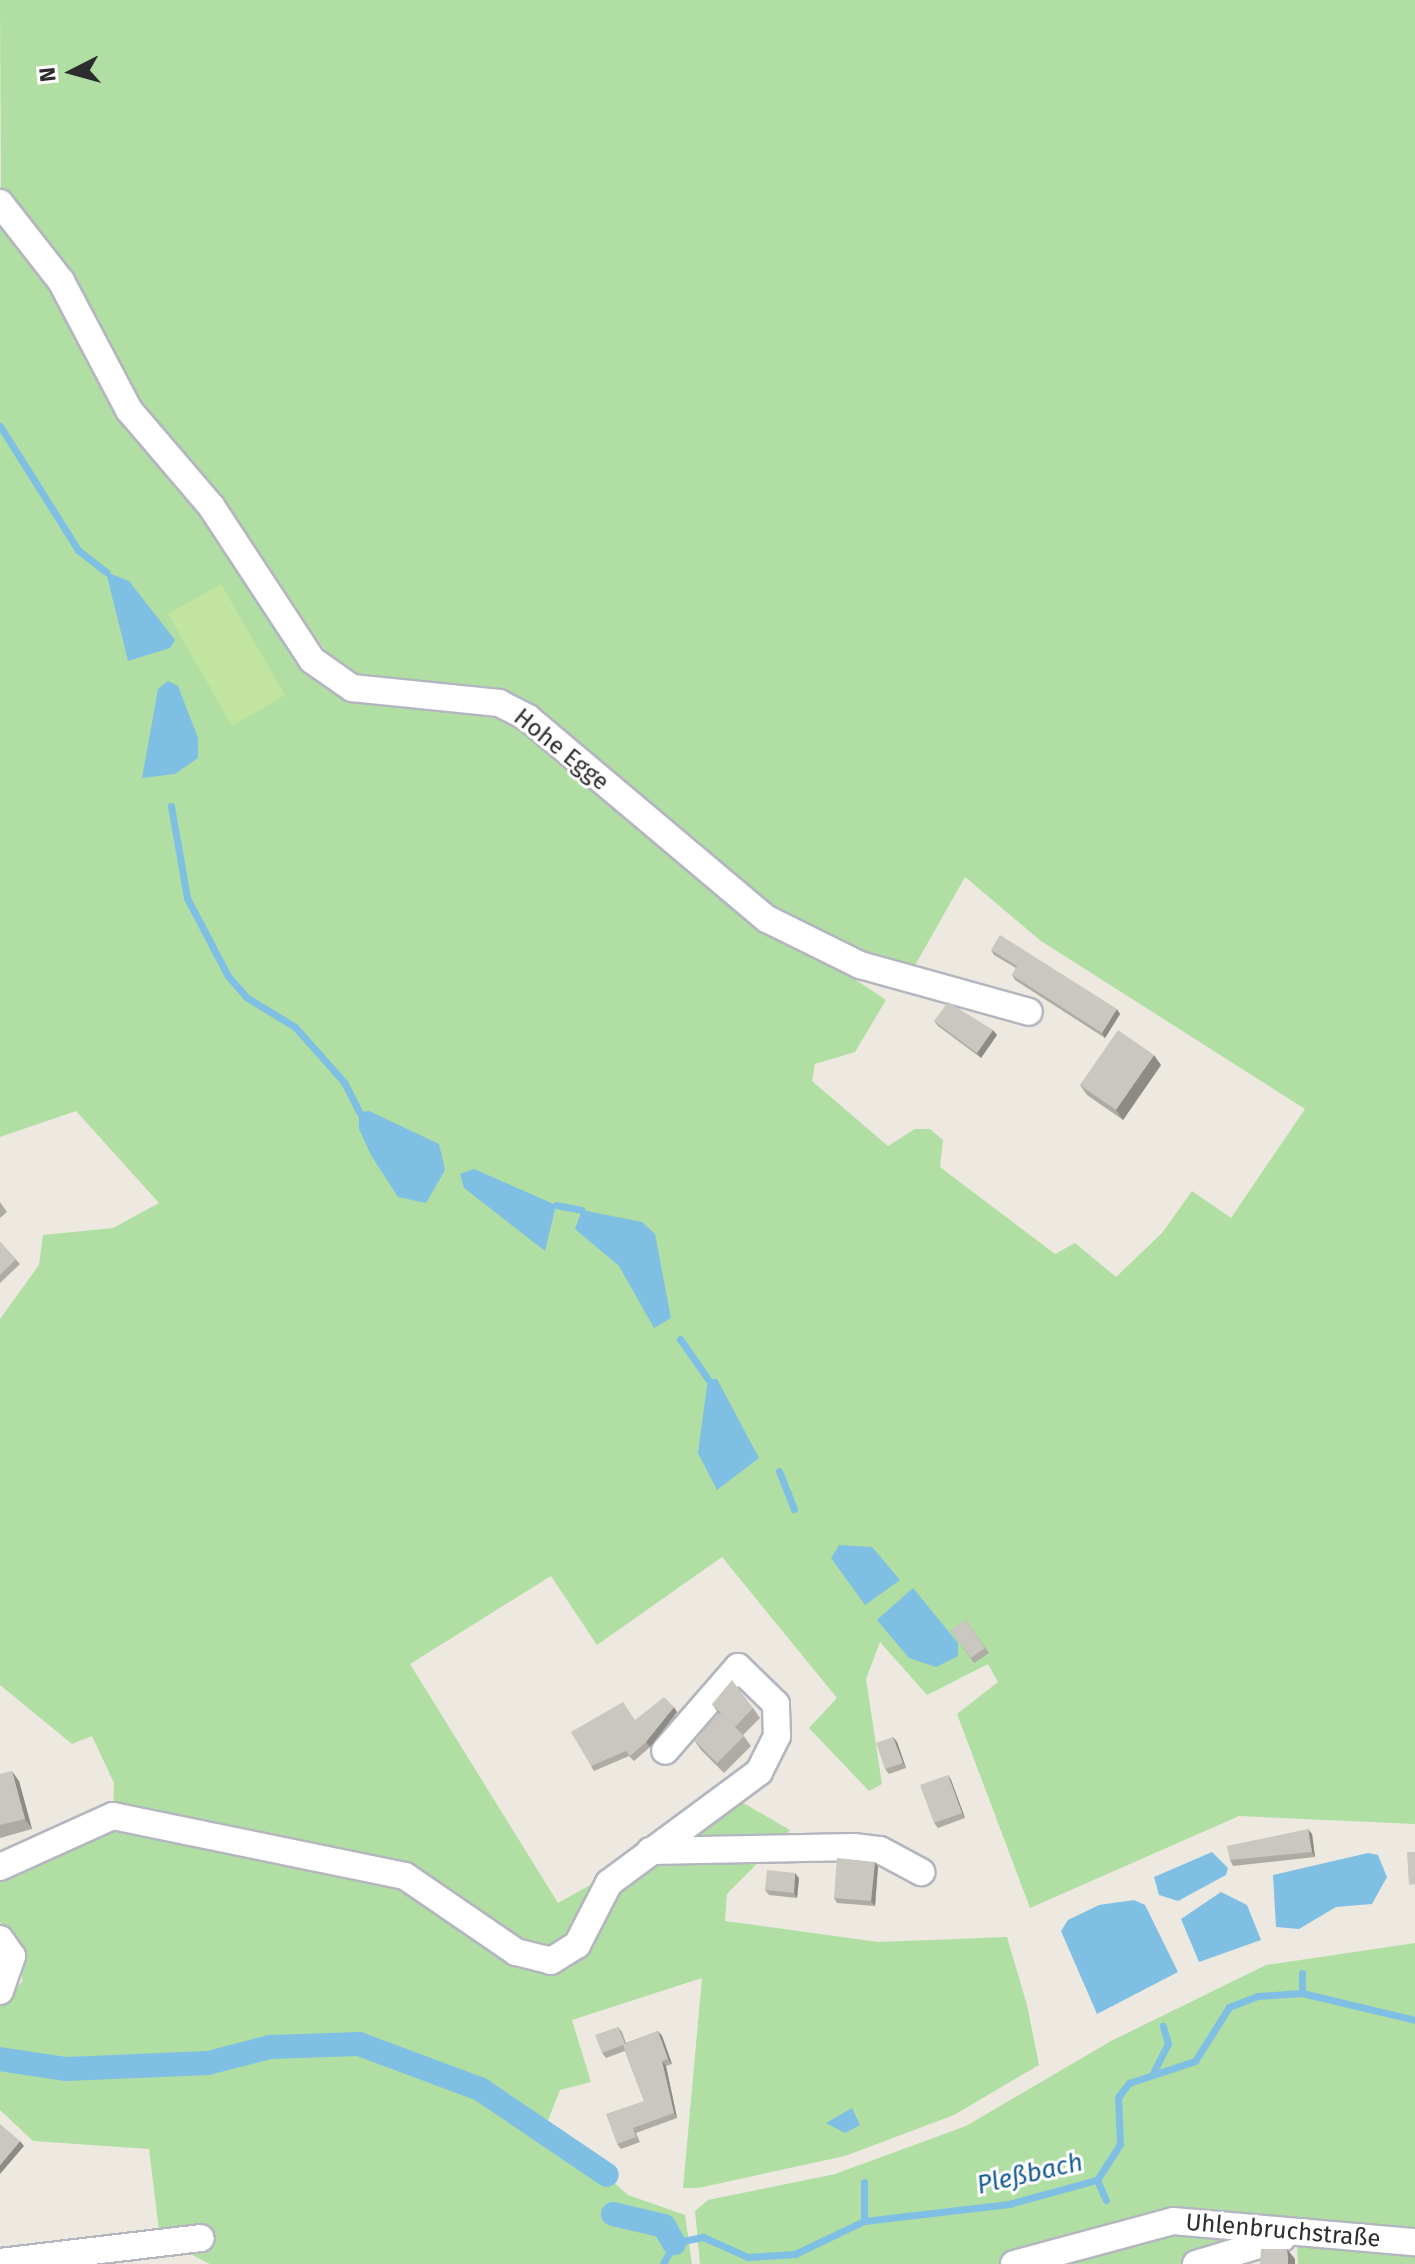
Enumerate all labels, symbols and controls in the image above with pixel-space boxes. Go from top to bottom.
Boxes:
north arrow [32,32,112,112]
text: N [33,66,62,83]
street label: Hohe Egge [508,703,614,797]
water label: Pleßbach [974,2147,1086,2201]
street label: Uhlenbruchstraße [1184,2208,1382,2254]

